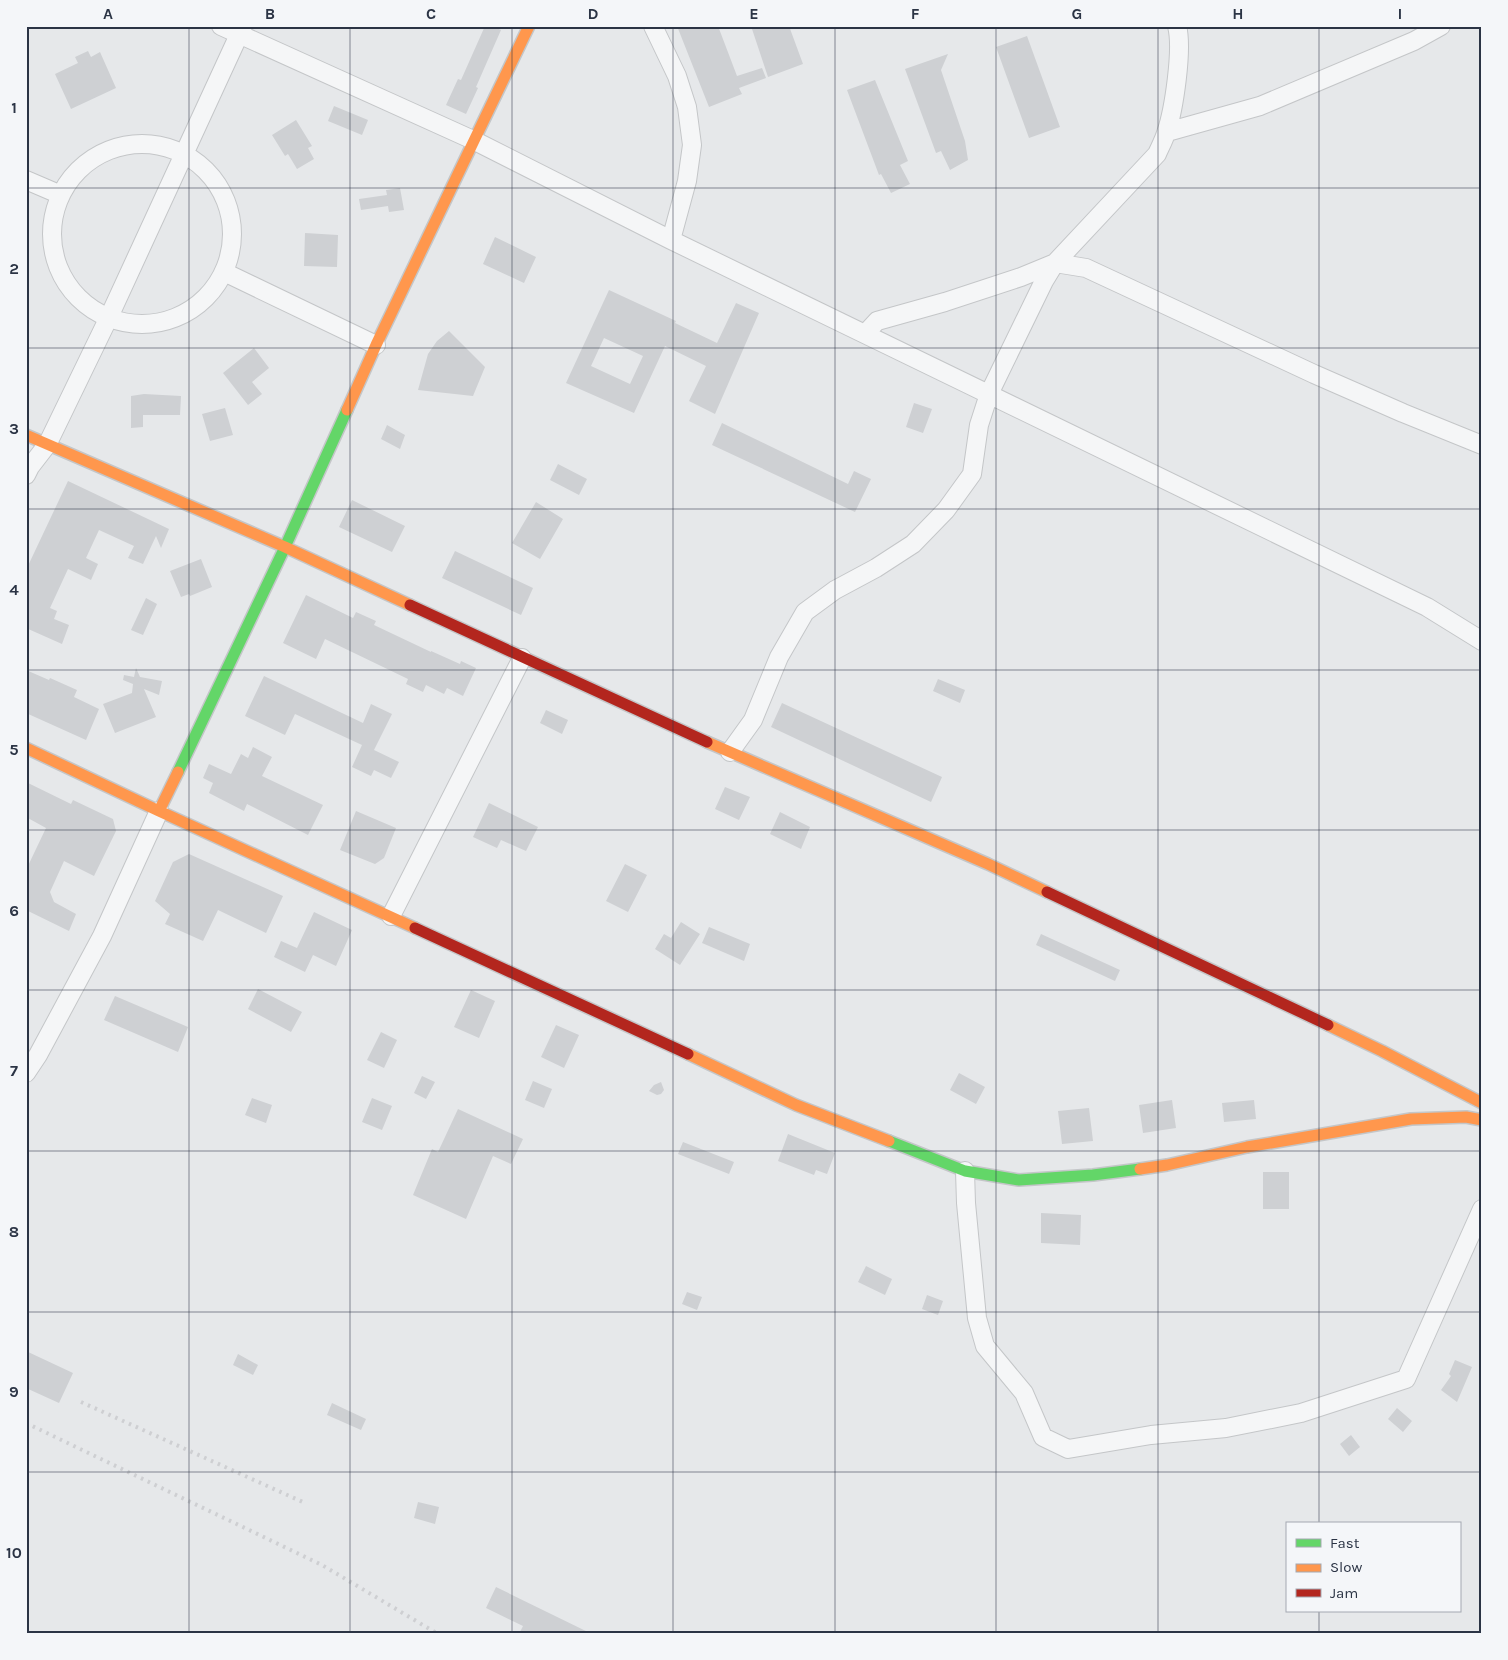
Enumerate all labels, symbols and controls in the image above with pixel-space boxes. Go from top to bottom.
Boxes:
text: A [103,4,113,23]
text: B [265,4,275,23]
text: C [426,4,436,23]
text: D [588,4,599,23]
text: E [749,4,759,23]
text: F [911,4,920,23]
text: G [1072,4,1082,23]
text: H [1232,4,1244,23]
text: I [1398,4,1402,23]
text: 1 [11,98,17,117]
text: 2 [9,259,19,278]
text: 3 [9,419,19,438]
text: 4 [9,580,19,599]
text: 5 [9,740,19,759]
text: 6 [9,901,19,920]
text: 7 [10,1061,18,1080]
text: 8 [9,1222,19,1241]
text: 9 [9,1382,19,1401]
legend [1286,1522,1460,1612]
text: Fast [1330,1534,1360,1552]
text: 10 [6,1543,22,1562]
text: Slow [1330,1558,1362,1576]
text: Jam [1330,1584,1358,1602]

